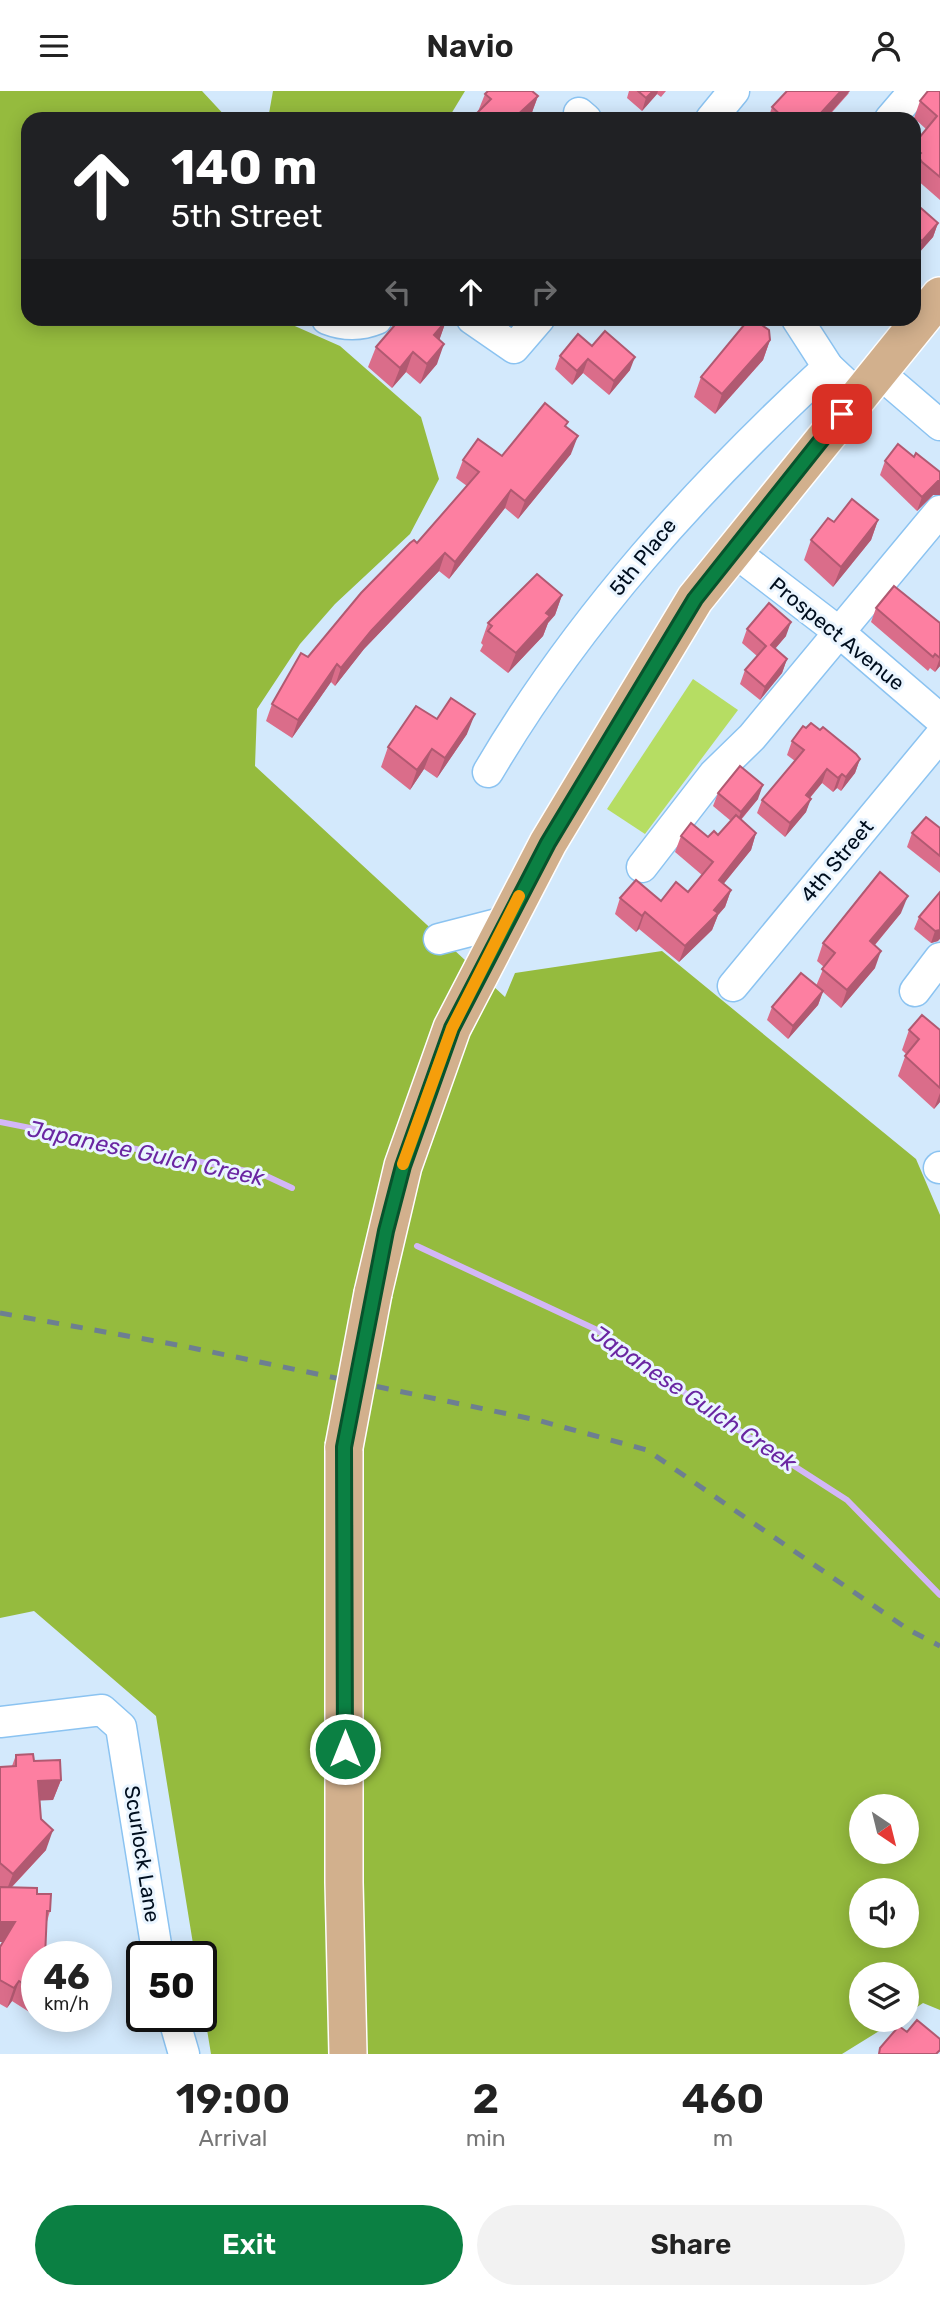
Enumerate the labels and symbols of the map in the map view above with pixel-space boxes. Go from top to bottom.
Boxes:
pin [812,384,872,444]
street label: 5th Place [604,513,681,600]
street label: Prospect Avenue [765,572,910,696]
street label: 4th Street [795,814,878,907]
water label: Japanese Gulch Creek [25,1114,268,1192]
water label: Japanese Gulch Creek [586,1319,803,1478]
position arrow [308,1712,382,1786]
street label: Scurlock Lane [119,1784,166,1924]
north arrow [849,1794,919,1864]
speed limit sign: 50 [126,1941,217,2032]

